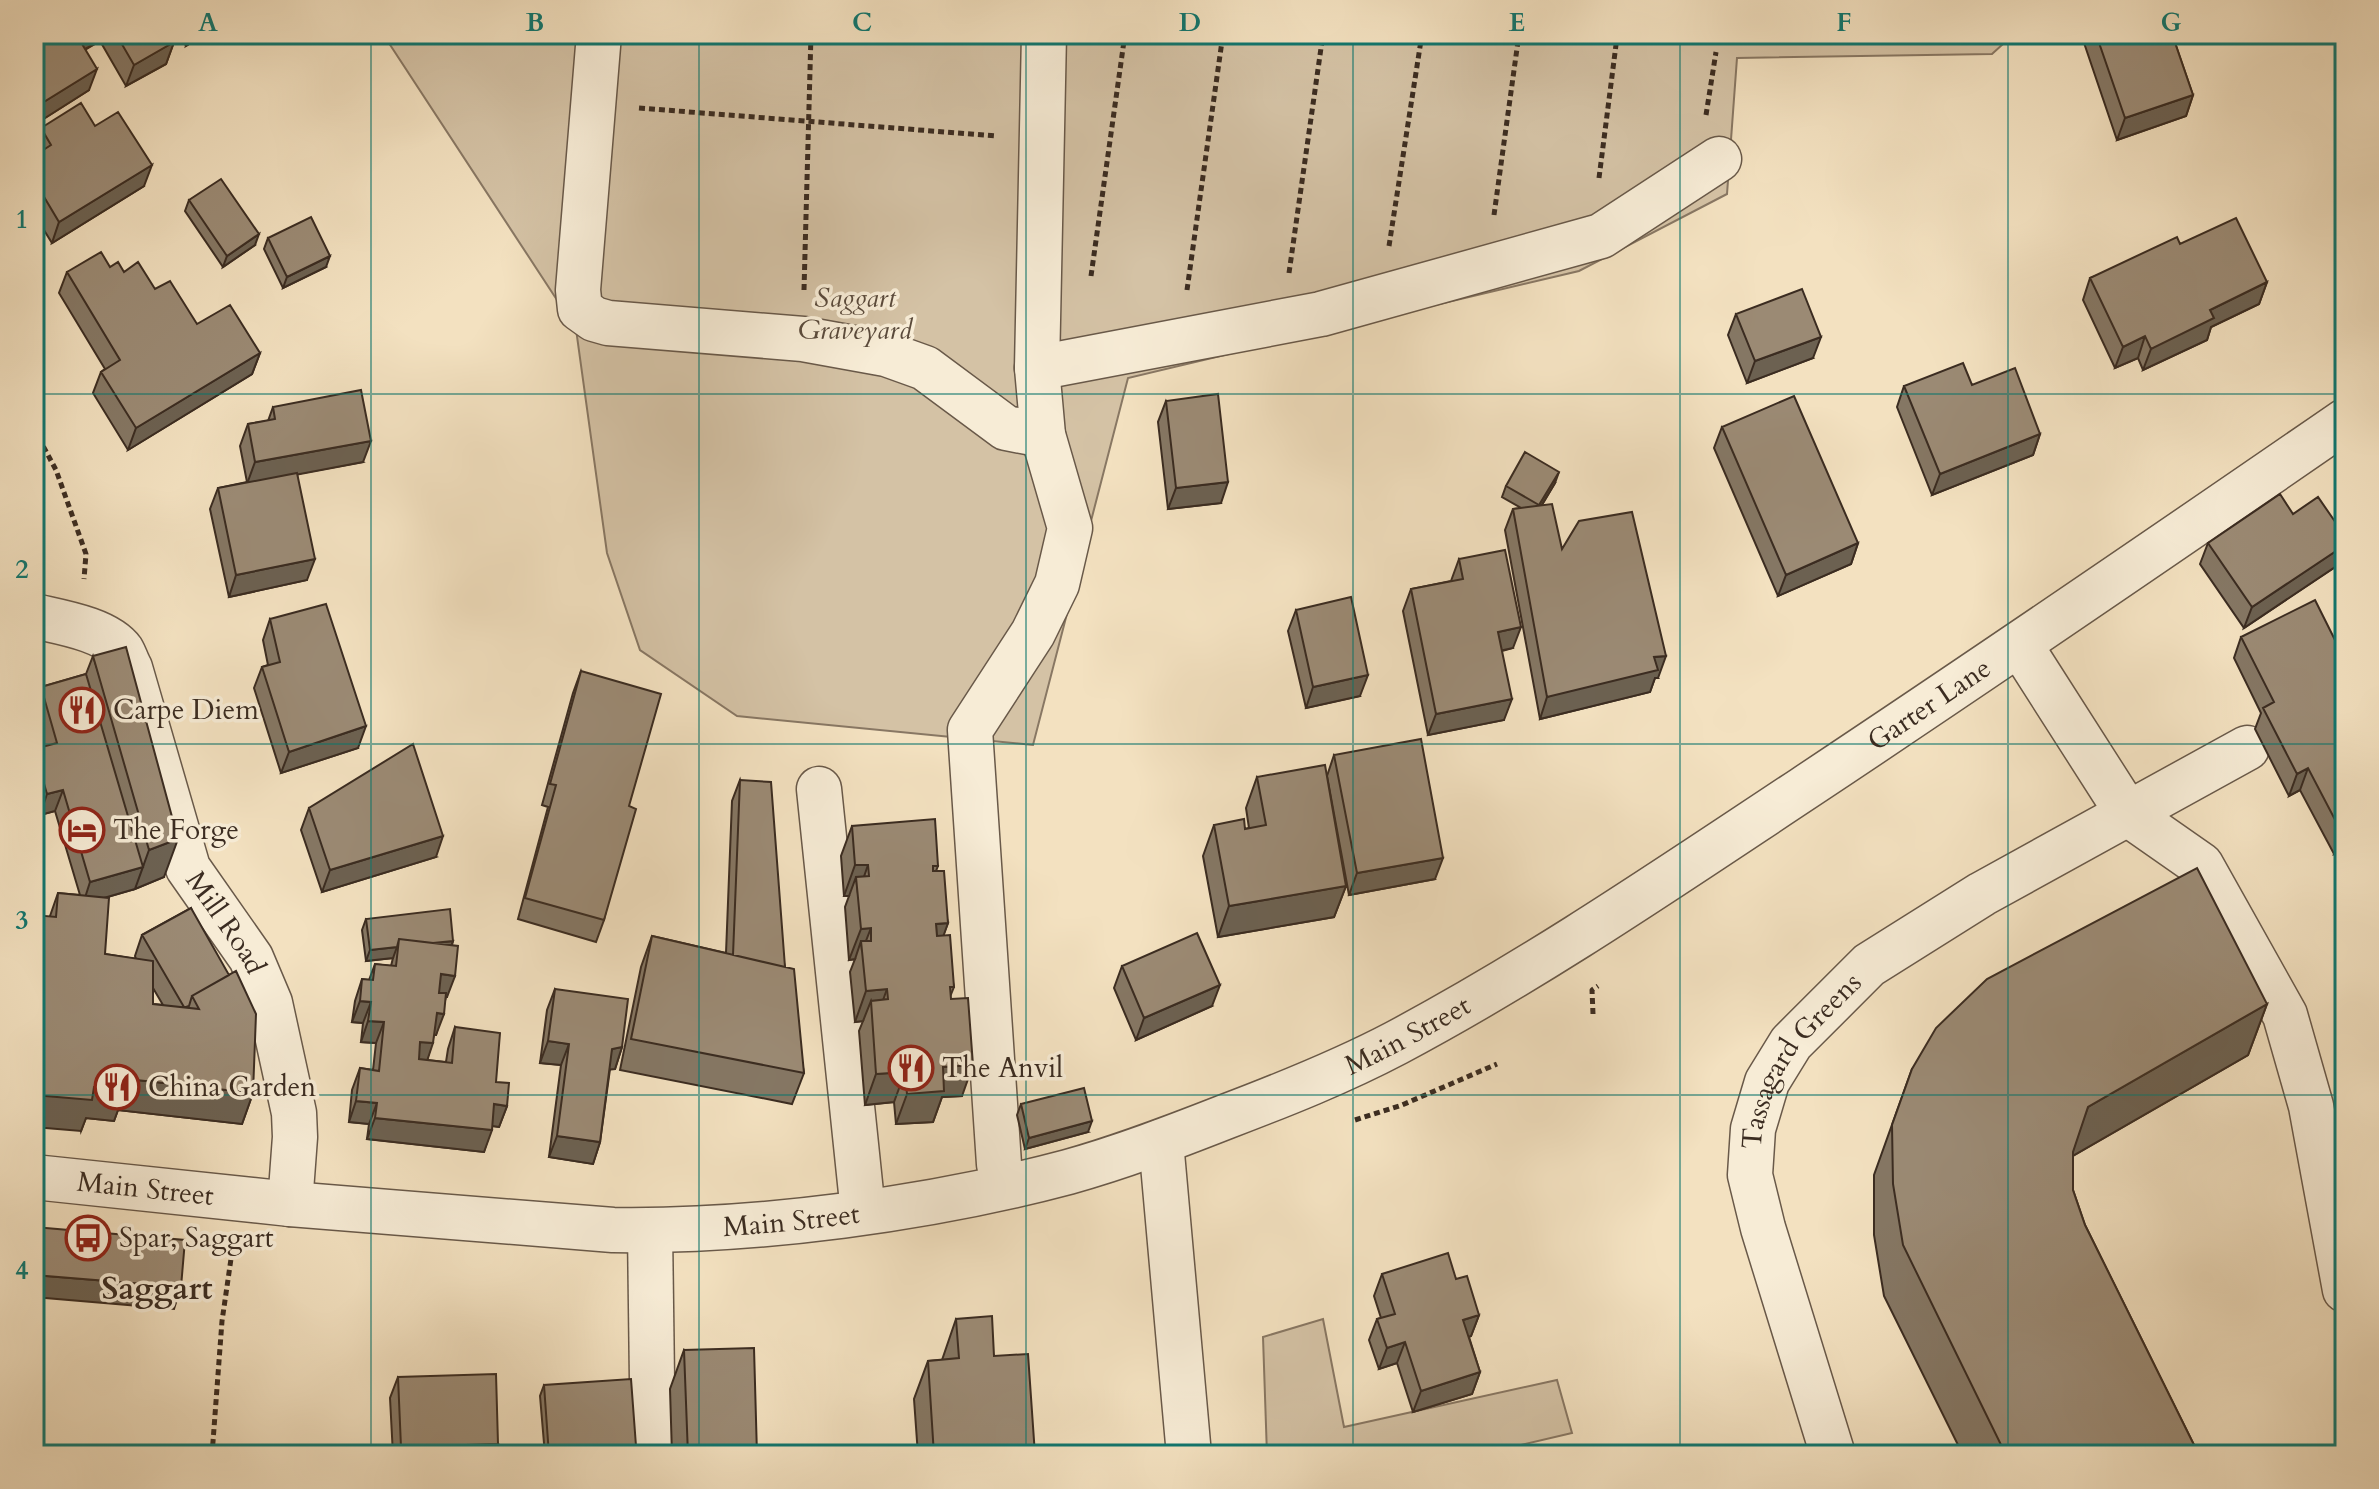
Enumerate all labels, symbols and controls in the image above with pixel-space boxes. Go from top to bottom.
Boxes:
text: A [198,5,218,40]
text: B [526,5,544,40]
text: C [852,5,872,40]
text: D [1179,5,1201,40]
text: E [1509,5,1525,40]
text: F [1836,5,1852,40]
text: G [2160,5,2182,40]
text: 1 [15,202,29,237]
park label: Saggart Graveyard [798,279,914,349]
text: 2 [15,552,29,587]
street label: Garter Lane [1860,649,1998,760]
restaurant icon: Carpe Diem [58,686,106,734]
place label: Carpe Diem [113,691,259,729]
hotel icon: The Forge [58,806,106,854]
place label: The Forge [113,811,239,849]
street label: Mill Road [177,863,275,980]
text: 3 [15,903,29,938]
street label: Tassagard Greens [1733,964,1870,1150]
street label: Main Street [1339,987,1478,1084]
restaurant icon: The Anvil [887,1044,935,1092]
place label: The Anvil [942,1049,1063,1087]
restaurant icon: China Garden [93,1063,141,1111]
place label: China Garden [148,1068,316,1106]
street label: Main Street [75,1163,216,1215]
street label: Main Street [721,1195,862,1246]
bus stop icon: Spar, Saggart [64,1214,112,1262]
place label: Spar, Saggart [119,1219,274,1257]
text: 4 [15,1253,29,1288]
district label: Saggart [101,1267,213,1311]

